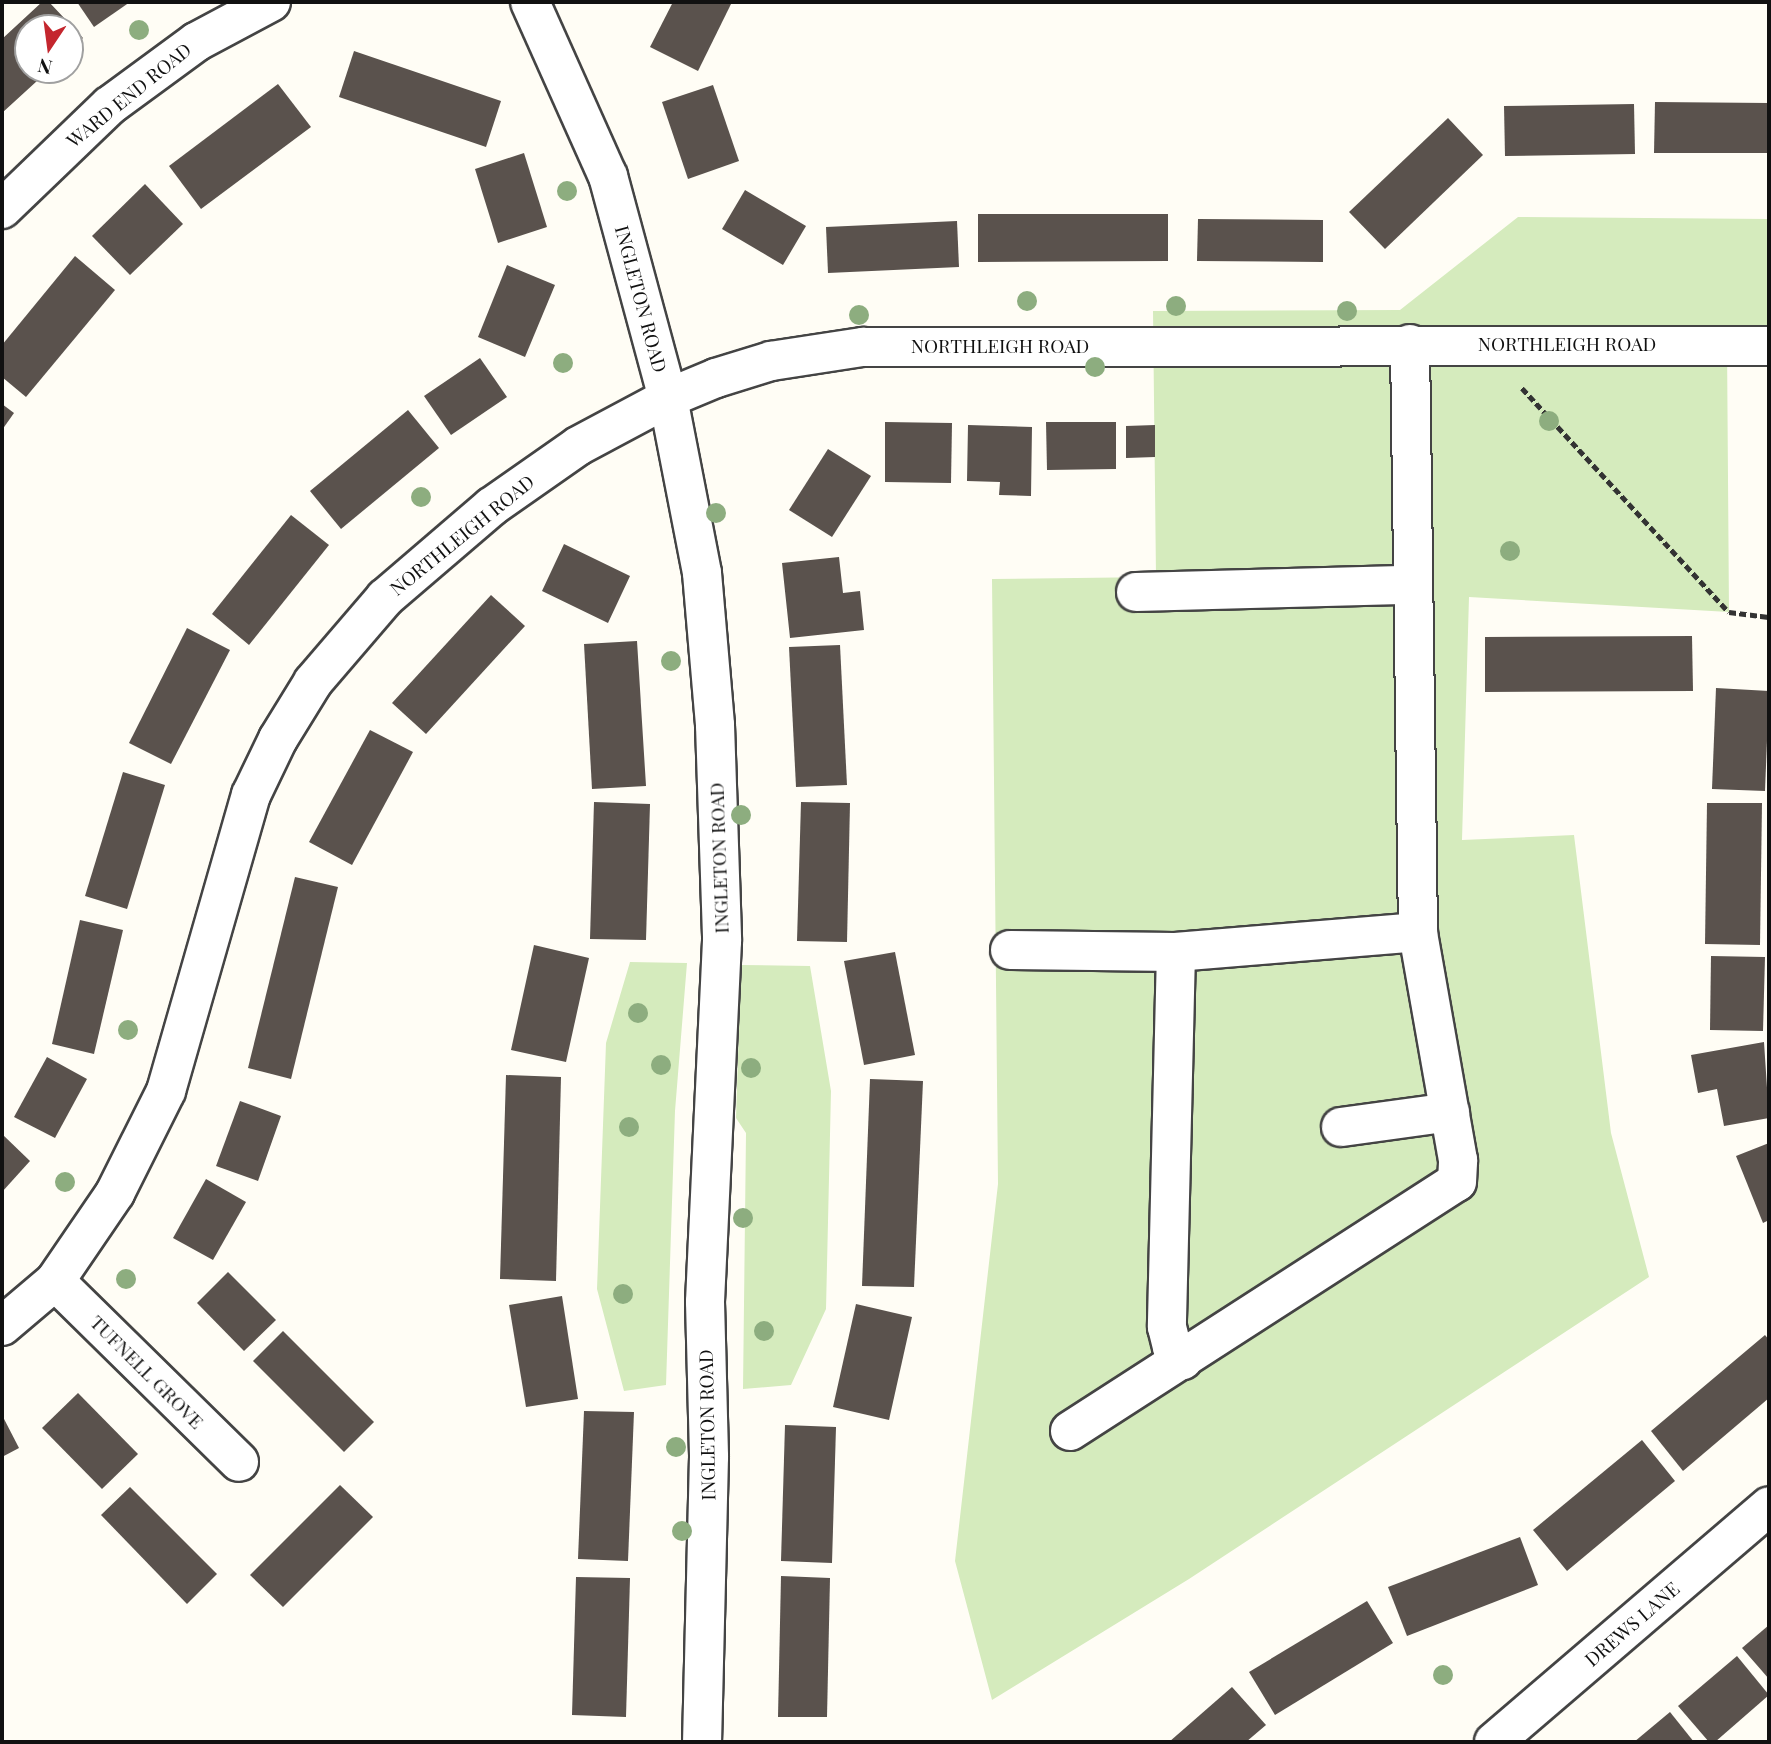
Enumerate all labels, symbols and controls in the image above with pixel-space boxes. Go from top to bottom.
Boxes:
north arrow [14,14,84,84]
street label: WARD END ROAD [62,38,196,152]
text: N [35,53,54,82]
street label: INGLETON ROAD [610,223,672,375]
street label: NORTHLEIGH ROAD [1478,333,1656,355]
street label: NORTHLEIGH ROAD [911,335,1089,357]
street label: NORTHLEIGH ROAD [385,470,539,600]
street label: INGLETON ROAD [705,782,733,934]
street label: TUFNELL GROVE [86,1311,208,1433]
street label: INGLETON ROAD [694,1349,720,1501]
street label: DREWS LANE [1580,1577,1684,1671]

